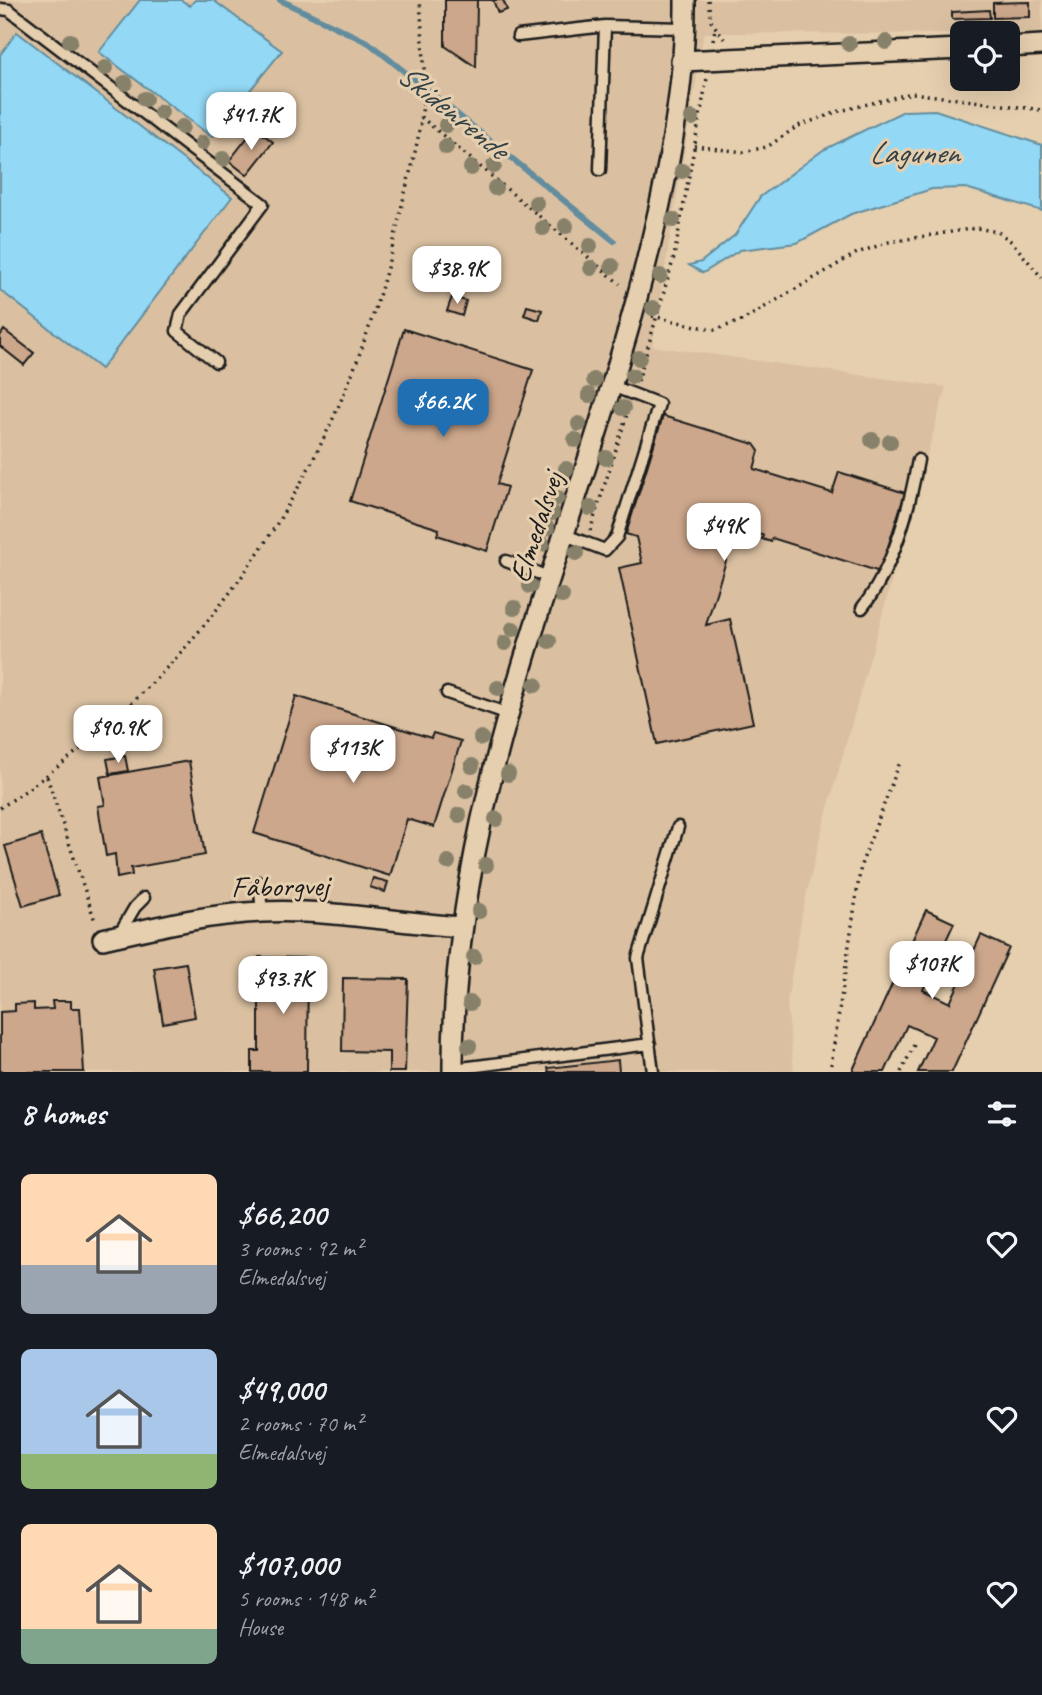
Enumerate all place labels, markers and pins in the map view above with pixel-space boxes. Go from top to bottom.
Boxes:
pin: $41.7K [194,92,308,152]
pin: $38.9K [400,246,514,306]
pin: $66.2K [386,380,500,439]
pin: $49K [683,504,765,563]
pin: $90.9K [61,706,175,765]
pin: $113K [304,726,402,785]
pin: $107K [883,942,981,1001]
pin: $93.7K [226,956,340,1016]

